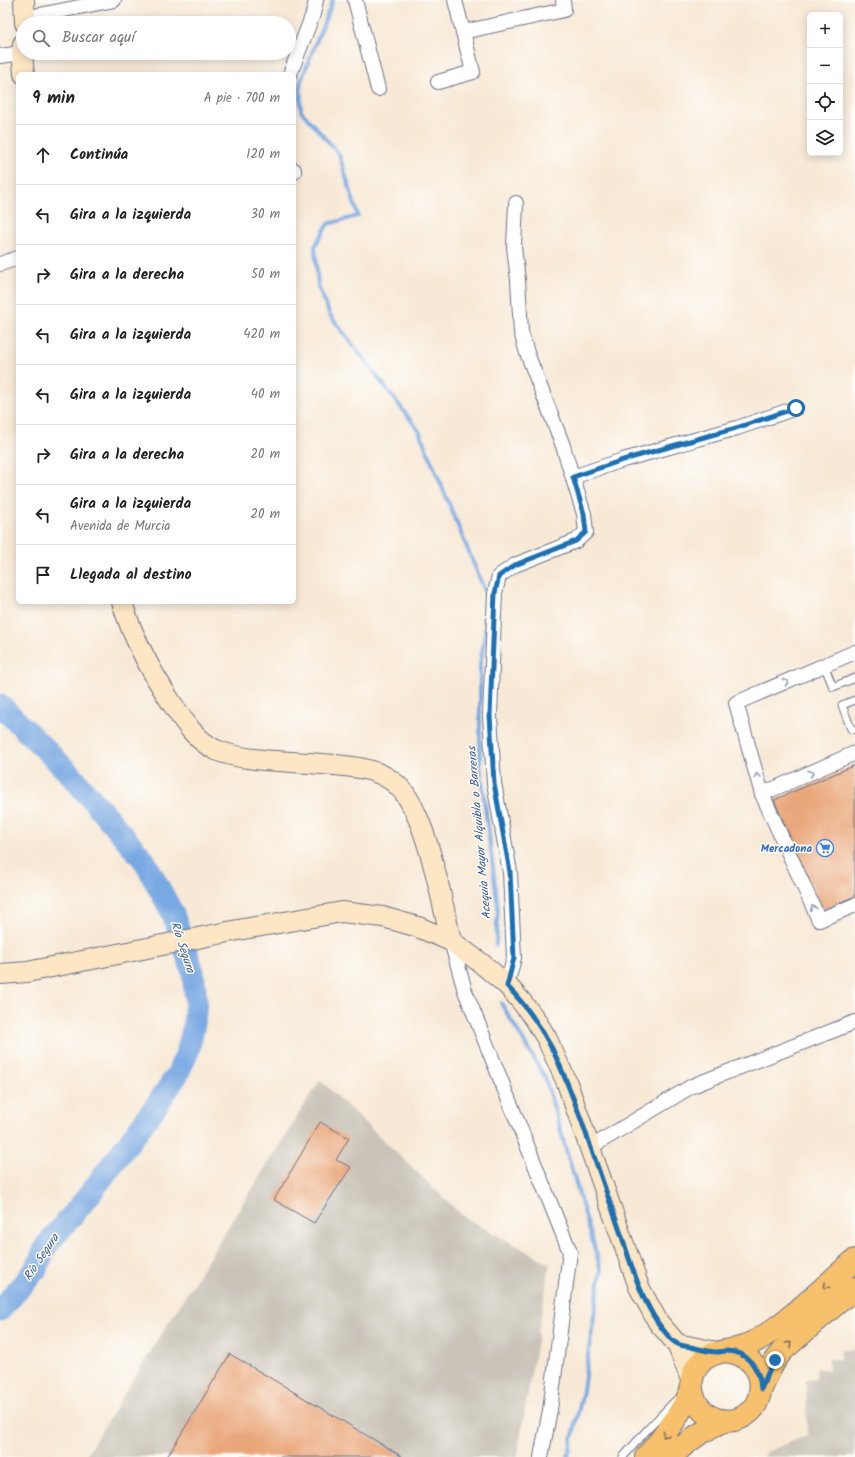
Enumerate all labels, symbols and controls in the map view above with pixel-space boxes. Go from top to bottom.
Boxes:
map controls [807,12,843,156]
button: + [807,12,843,48]
search box [16,16,296,60]
text: Buscar aquí [62,26,135,50]
icon: search [30,27,52,49]
button: − [807,48,843,84]
button: locate [807,84,843,120]
text: 9 min [32,85,75,112]
text: A pie · 700 m [204,88,280,109]
button: layers [807,120,843,156]
text: Continúa [70,143,128,167]
icon: ahead [32,144,54,166]
text: 120 m [246,144,280,165]
text: Gira a la izquierda [70,203,191,227]
icon: left [32,204,54,226]
text: 30 m [251,204,280,225]
text: Gira a la derecha [70,263,184,287]
icon: right [32,264,54,286]
text: 50 m [251,264,280,285]
text: Gira a la izquierda [70,323,191,347]
icon: left [32,324,54,346]
text: 420 m [243,324,280,345]
text: Gira a la izquierda [70,383,191,407]
icon: left [32,384,54,406]
text: 40 m [251,384,280,405]
route start [787,399,805,417]
text: Gira a la derecha [70,443,184,467]
icon: right [32,444,54,466]
text: 20 m [250,444,280,465]
text: Gira a la izquierda [70,492,191,516]
icon: left [32,504,54,526]
text: 20 m [250,504,280,525]
text: Avenida de Murcia [70,516,170,537]
text: Llegada al destino [70,563,192,587]
icon: arrive [32,564,54,586]
one-way arrow [782,678,789,686]
water label: Acequia Mayor Alquibla o Barreras [462,744,497,920]
one-way arrow [806,770,814,778]
one-way arrow [753,772,762,779]
supermarket icon: Mercadona [815,838,835,858]
place label: Mercadona [761,840,812,858]
one-way arrow [810,904,818,912]
water label: Río Segura [165,919,200,977]
water label: Río Segura [19,1229,65,1285]
one-way arrow [823,1281,831,1288]
one-way arrow [784,1341,792,1349]
route end [766,1351,784,1369]
one-way arrow [663,1430,670,1438]

